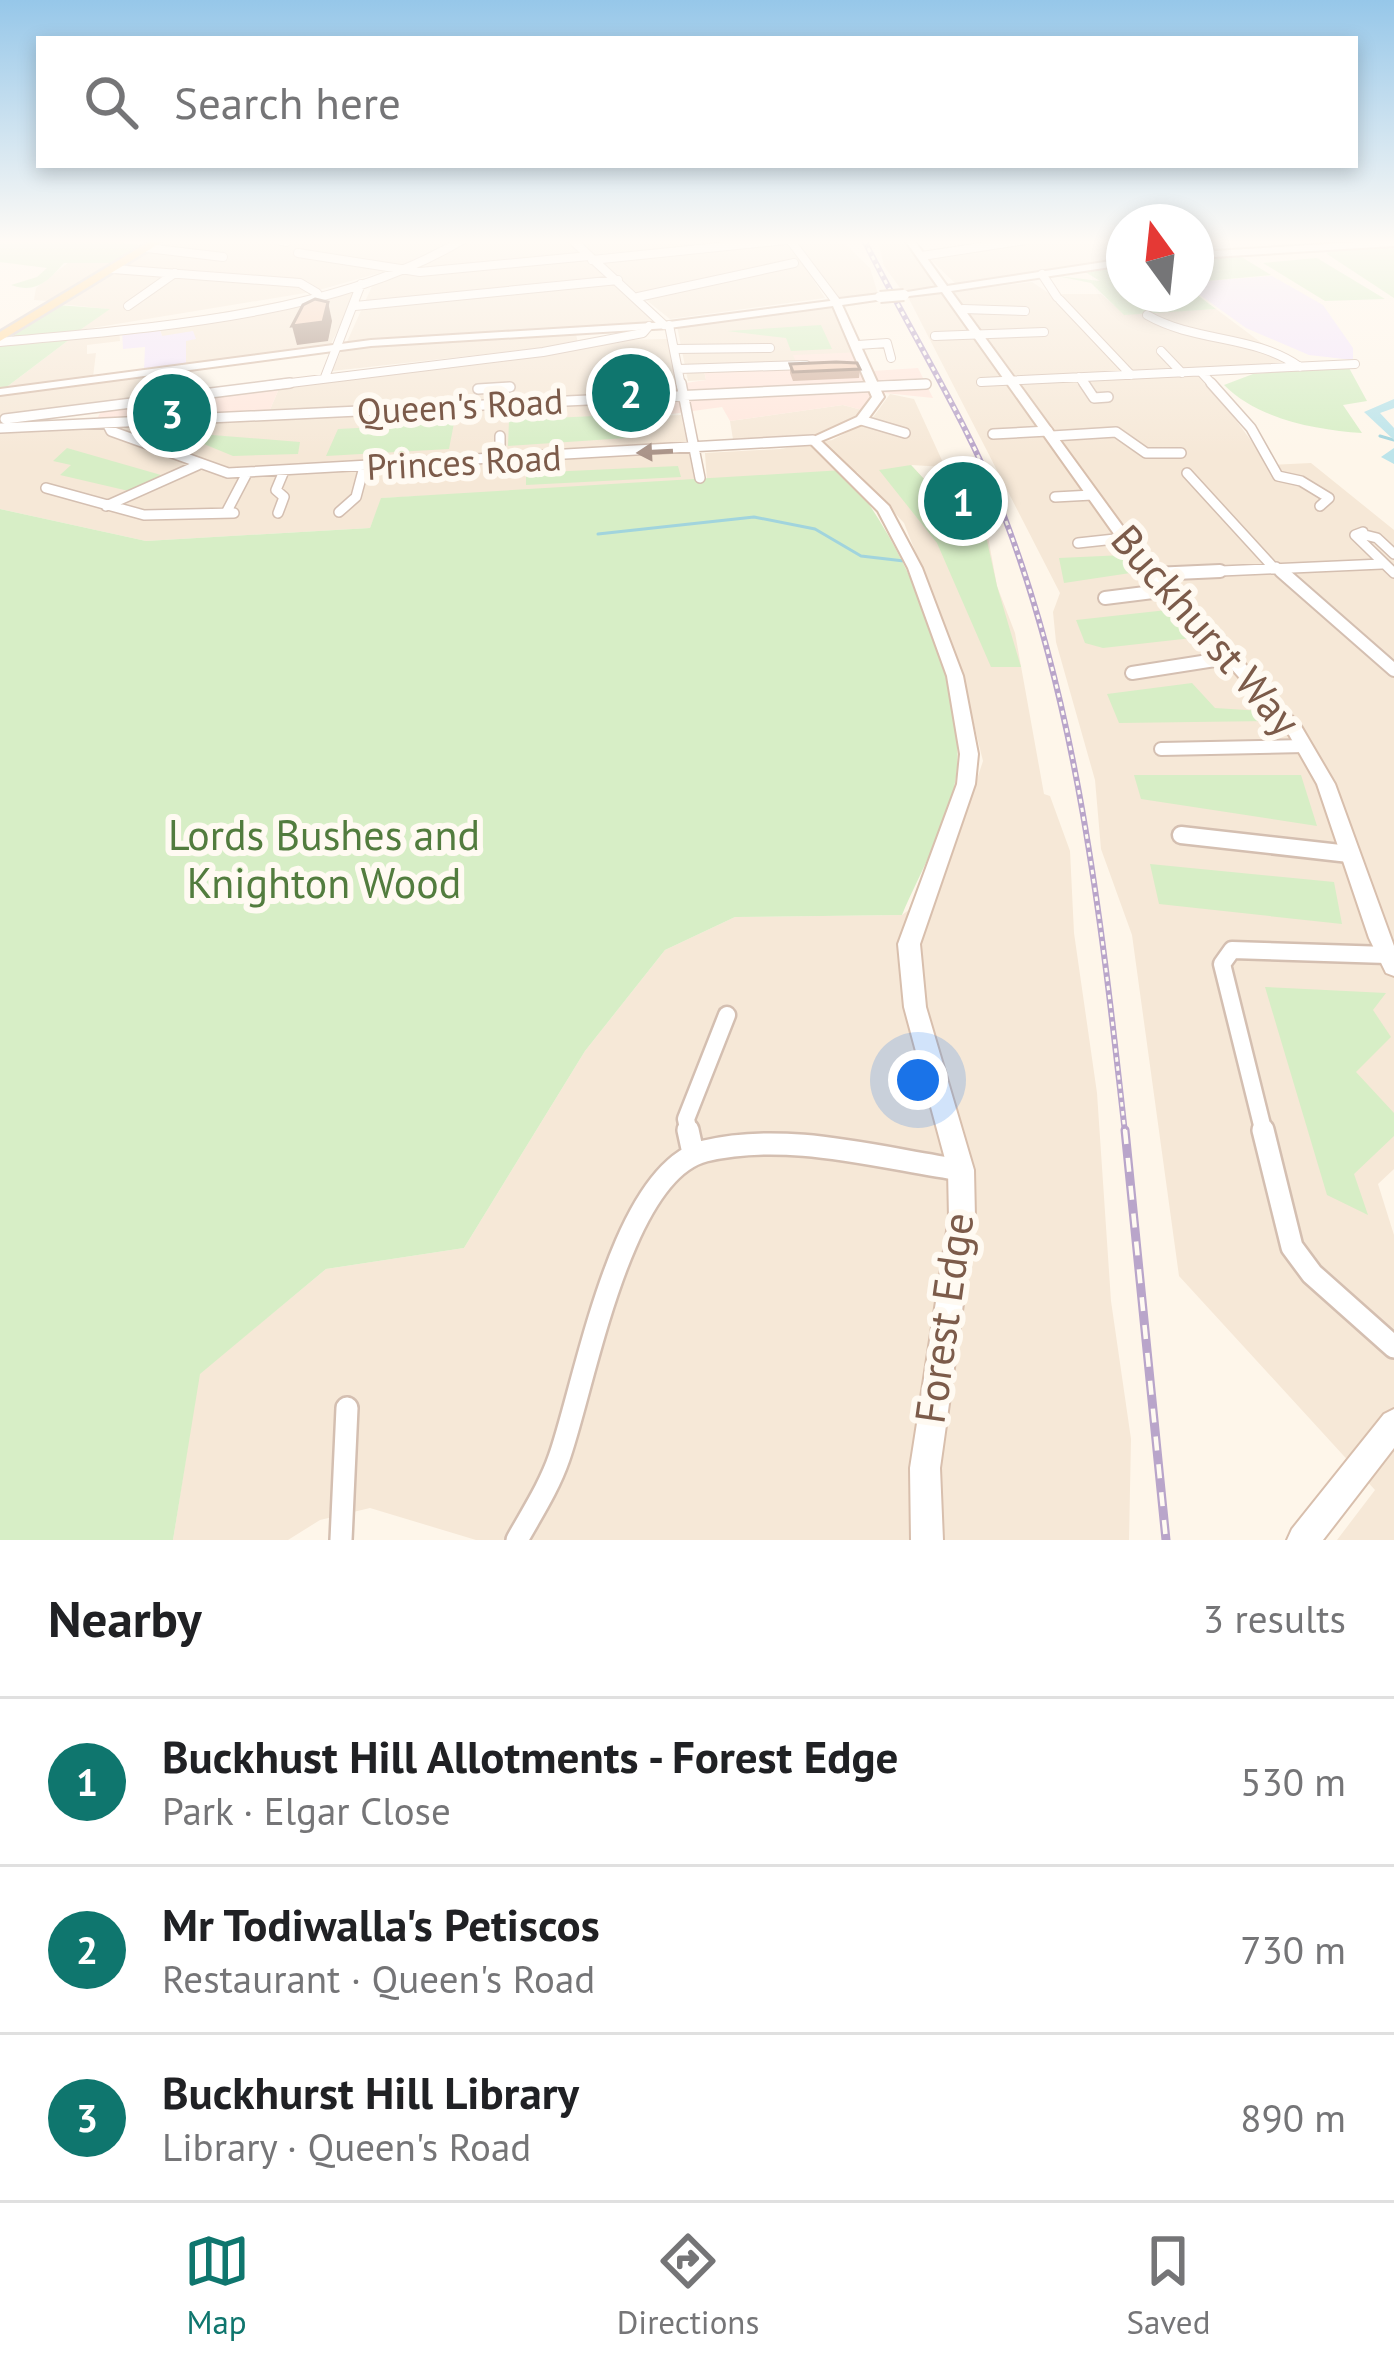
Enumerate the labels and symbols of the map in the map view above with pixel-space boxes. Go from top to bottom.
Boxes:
north arrow [1106,204,1214,312]
pin: 2 [592,348,670,438]
pin: 3 [133,368,211,458]
street label: Queen's Road [356,377,564,434]
street label: Princes Road [365,433,563,490]
one-way arrow [635,443,673,462]
pin: 1 [924,456,1002,546]
street label: Buckhurst Way [1100,513,1313,747]
park label: Lords Bushes and Knighton Wood [168,807,480,910]
your location [888,1050,948,1110]
street label: Forest Edge [902,1209,985,1427]

